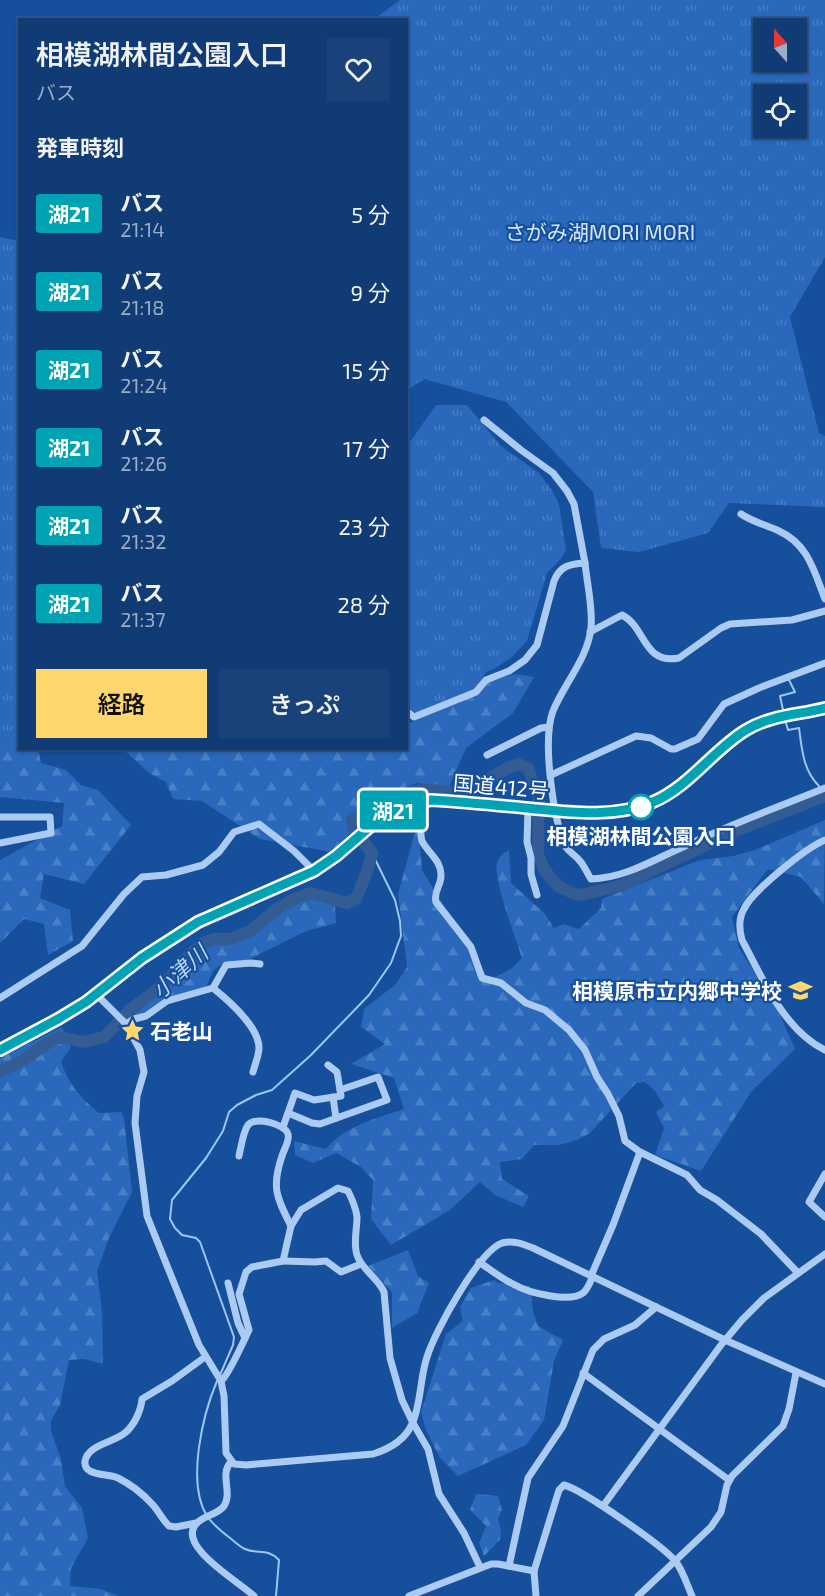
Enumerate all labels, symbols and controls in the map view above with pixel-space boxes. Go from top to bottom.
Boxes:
north arrow [753,18,807,72]
map controls [753,18,807,138]
text: 相模湖林間公園入口 [36,37,288,71]
button: heart [327,38,390,101]
text: バス [36,80,76,104]
button: locate [753,84,807,138]
text: 発車時刻 [36,134,124,160]
text: バス [120,189,164,215]
text: 湖21 [48,201,90,226]
text: 5 分 [351,201,390,227]
text: 21:14 [120,217,164,241]
park label: さがみ湖MORI MORI [505,219,695,244]
text: バス [120,267,164,293]
text: 湖21 [48,279,90,304]
text: 9 分 [351,279,390,305]
text: 21:18 [120,295,164,319]
text: バス [120,345,164,371]
text: 湖21 [48,357,90,382]
text: 15 分 [343,357,390,383]
text: 21:24 [120,373,168,397]
text: バス [120,423,164,449]
text: 湖21 [48,435,90,460]
text: 17 分 [343,435,390,461]
text: 21:26 [120,451,167,475]
text: バス [120,501,164,527]
text: 湖21 [48,513,90,538]
text: 23 分 [338,513,390,539]
text: 21:32 [120,529,167,553]
text: バス [120,579,164,605]
text: 湖21 [48,591,90,616]
text: 28 分 [337,591,390,617]
text: 21:37 [120,607,166,631]
button: 経路 [36,669,207,738]
button: きっぷ [219,669,390,738]
street label: 国道412号 [452,769,550,803]
line badge: 湖21 [358,790,428,830]
marker: 相模湖林間公園入口 [628,794,654,820]
text: 湖21 [372,798,414,823]
place label: 相模湖林間公園入口 [547,823,736,848]
water label: 小津川 [146,938,214,1003]
school or university icon: 相模原市立内郷中学校 [787,977,813,1003]
place label: 相模原市立内郷中学校 [572,978,782,1003]
place icon: 石老山 [119,1017,145,1043]
place label: 石老山 [150,1018,213,1043]

